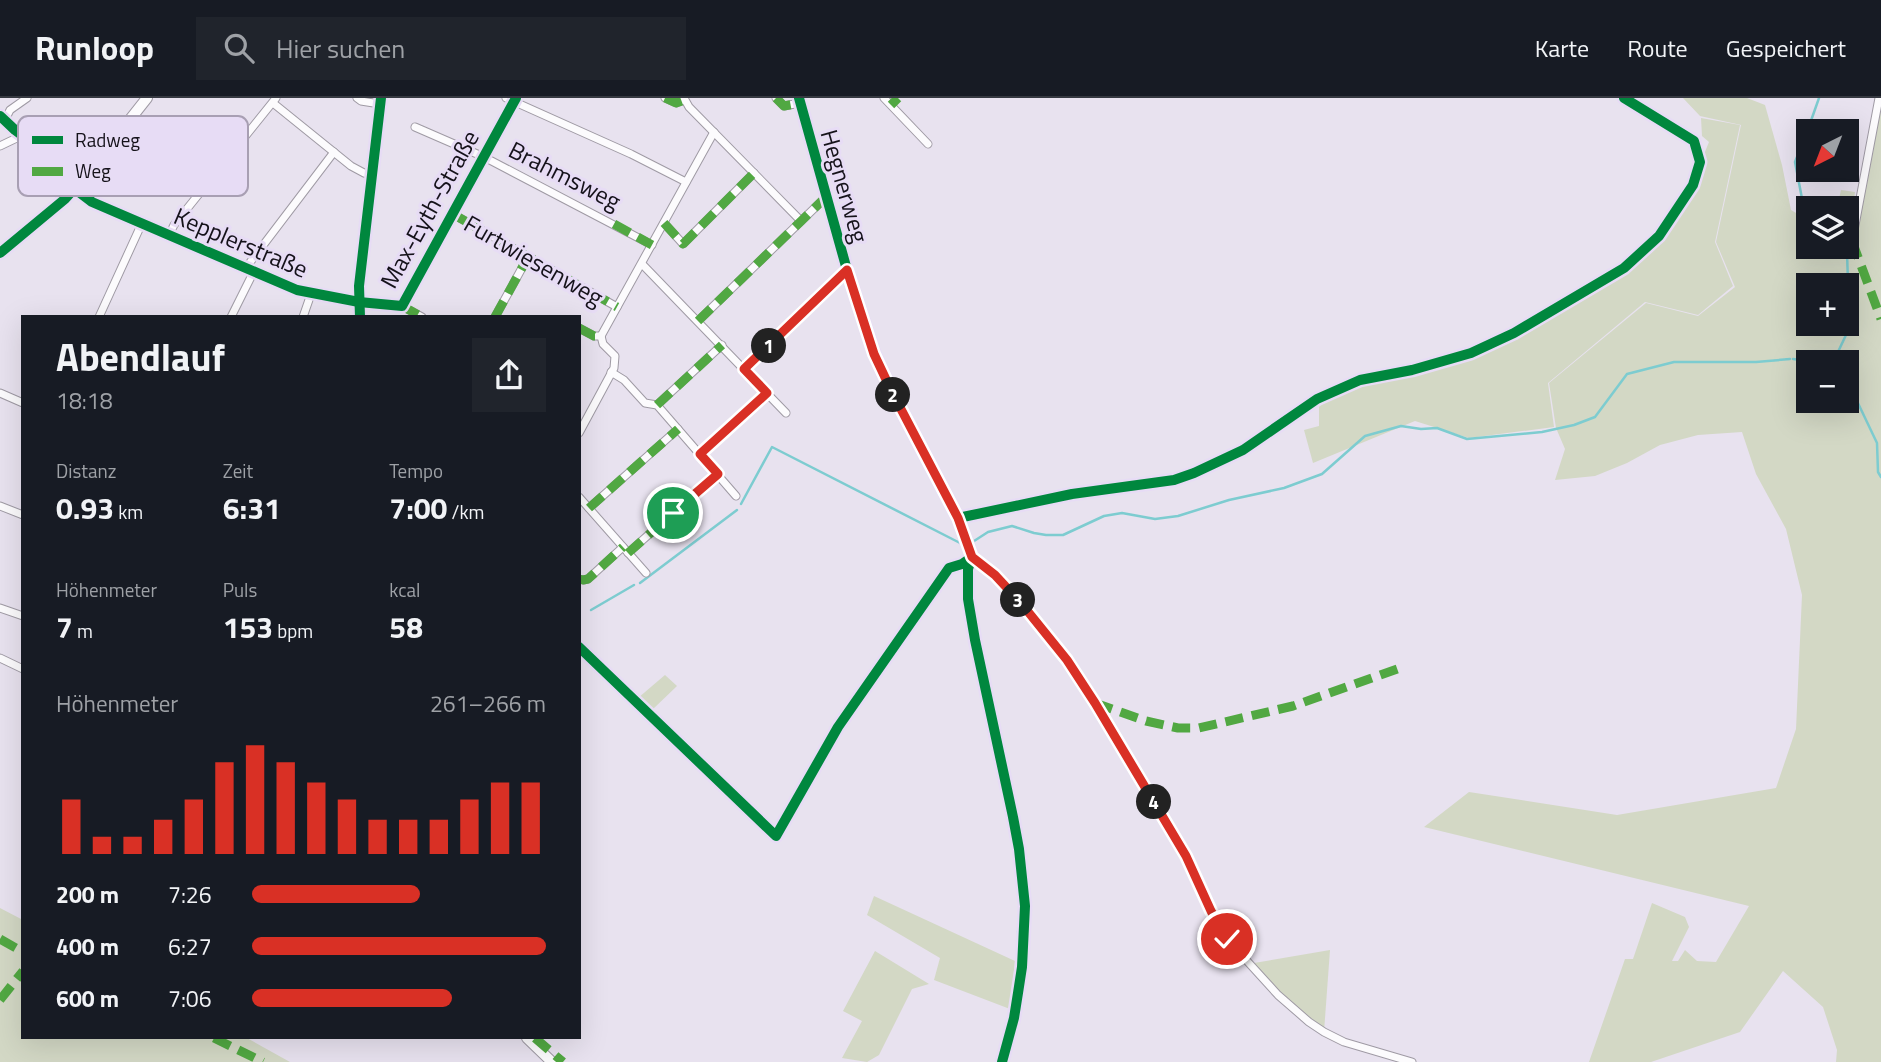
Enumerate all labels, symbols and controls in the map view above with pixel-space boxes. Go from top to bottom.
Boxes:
search box [196,17,686,80]
text: Runloop [35,23,154,73]
icon: search [220,29,258,67]
text: Hier suchen [276,29,405,68]
text: Karte [1535,30,1589,66]
text: Route [1627,30,1688,66]
text: Gespeichert [1726,30,1846,66]
legend [18,116,248,196]
north arrow [1796,119,1858,182]
map controls [1796,119,1859,413]
street label: Max-Eyth-Straße [371,123,487,295]
text: Radweg [75,125,140,154]
street label: Hegnerweg [812,125,878,247]
street label: Brahmsweg [503,131,627,219]
text: Weg [75,156,111,185]
button: layers [1796,196,1859,259]
street label: Kepplerstraße [168,198,314,286]
street label: Furtwiesenweg [457,205,611,315]
button: + [1796,273,1859,336]
text: Abendlauf [56,328,225,386]
pin: 1 [752,328,786,364]
text: 1 [763,331,774,360]
button: share [472,338,546,412]
button: − [1796,350,1859,413]
pin: 2 [876,378,910,412]
text: 2 [887,380,898,409]
text: 18:18 [56,383,113,418]
text: Distanz [56,456,116,485]
text: Zeit [223,456,253,485]
text: Tempo [389,456,443,485]
pin [643,483,703,543]
text: 0.93 [56,485,114,531]
text: 6:31 [223,485,281,531]
text: 7:00 [389,485,447,531]
icon: arrive [654,494,692,532]
text: km [114,497,143,526]
text: /km [447,497,484,526]
text: Höhenmeter [56,575,157,604]
text: Puls [223,575,257,604]
text: kcal [389,575,420,604]
pin: 3 [1000,582,1036,618]
text: 3 [1012,585,1023,614]
text: 7 [56,604,73,650]
text: 153 [223,604,273,650]
text: 58 [389,604,423,650]
text: m [73,616,93,645]
text: bpm [273,616,313,645]
text: Höhenmeter [56,686,178,721]
text: 261–266 m [430,686,546,721]
pin: 4 [1136,784,1172,820]
text: 4 [1148,787,1159,816]
text: 200 m [56,877,119,912]
text: 7:26 [168,877,212,912]
pin [1197,909,1257,969]
icon: check [1208,920,1246,958]
text: 400 m [56,929,119,964]
text: 6:27 [168,929,212,964]
text: 600 m [56,981,119,1016]
text: 7:06 [168,981,212,1016]

